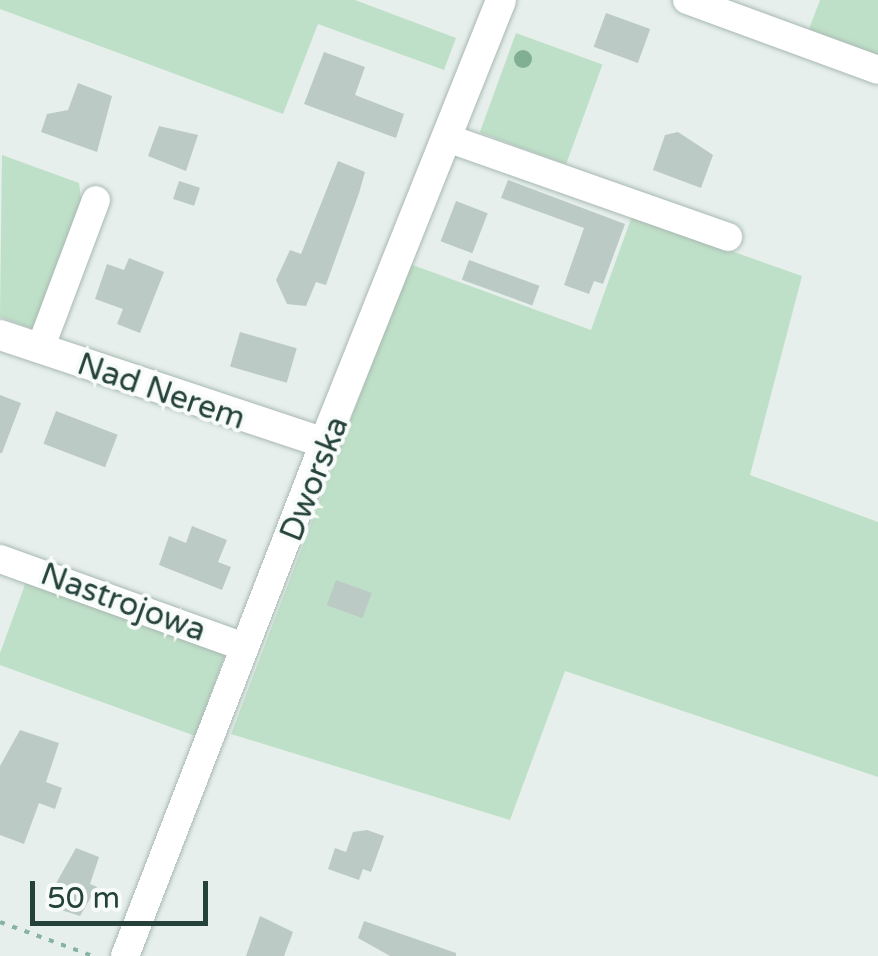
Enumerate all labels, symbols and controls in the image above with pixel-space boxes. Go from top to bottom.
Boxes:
street label: Nad Nerem [72,345,250,439]
street label: Dworska [273,411,357,547]
street label: Nastrojowa [35,555,211,651]
scale bar [35,861,212,923]
text: 50 m [47,880,120,917]

